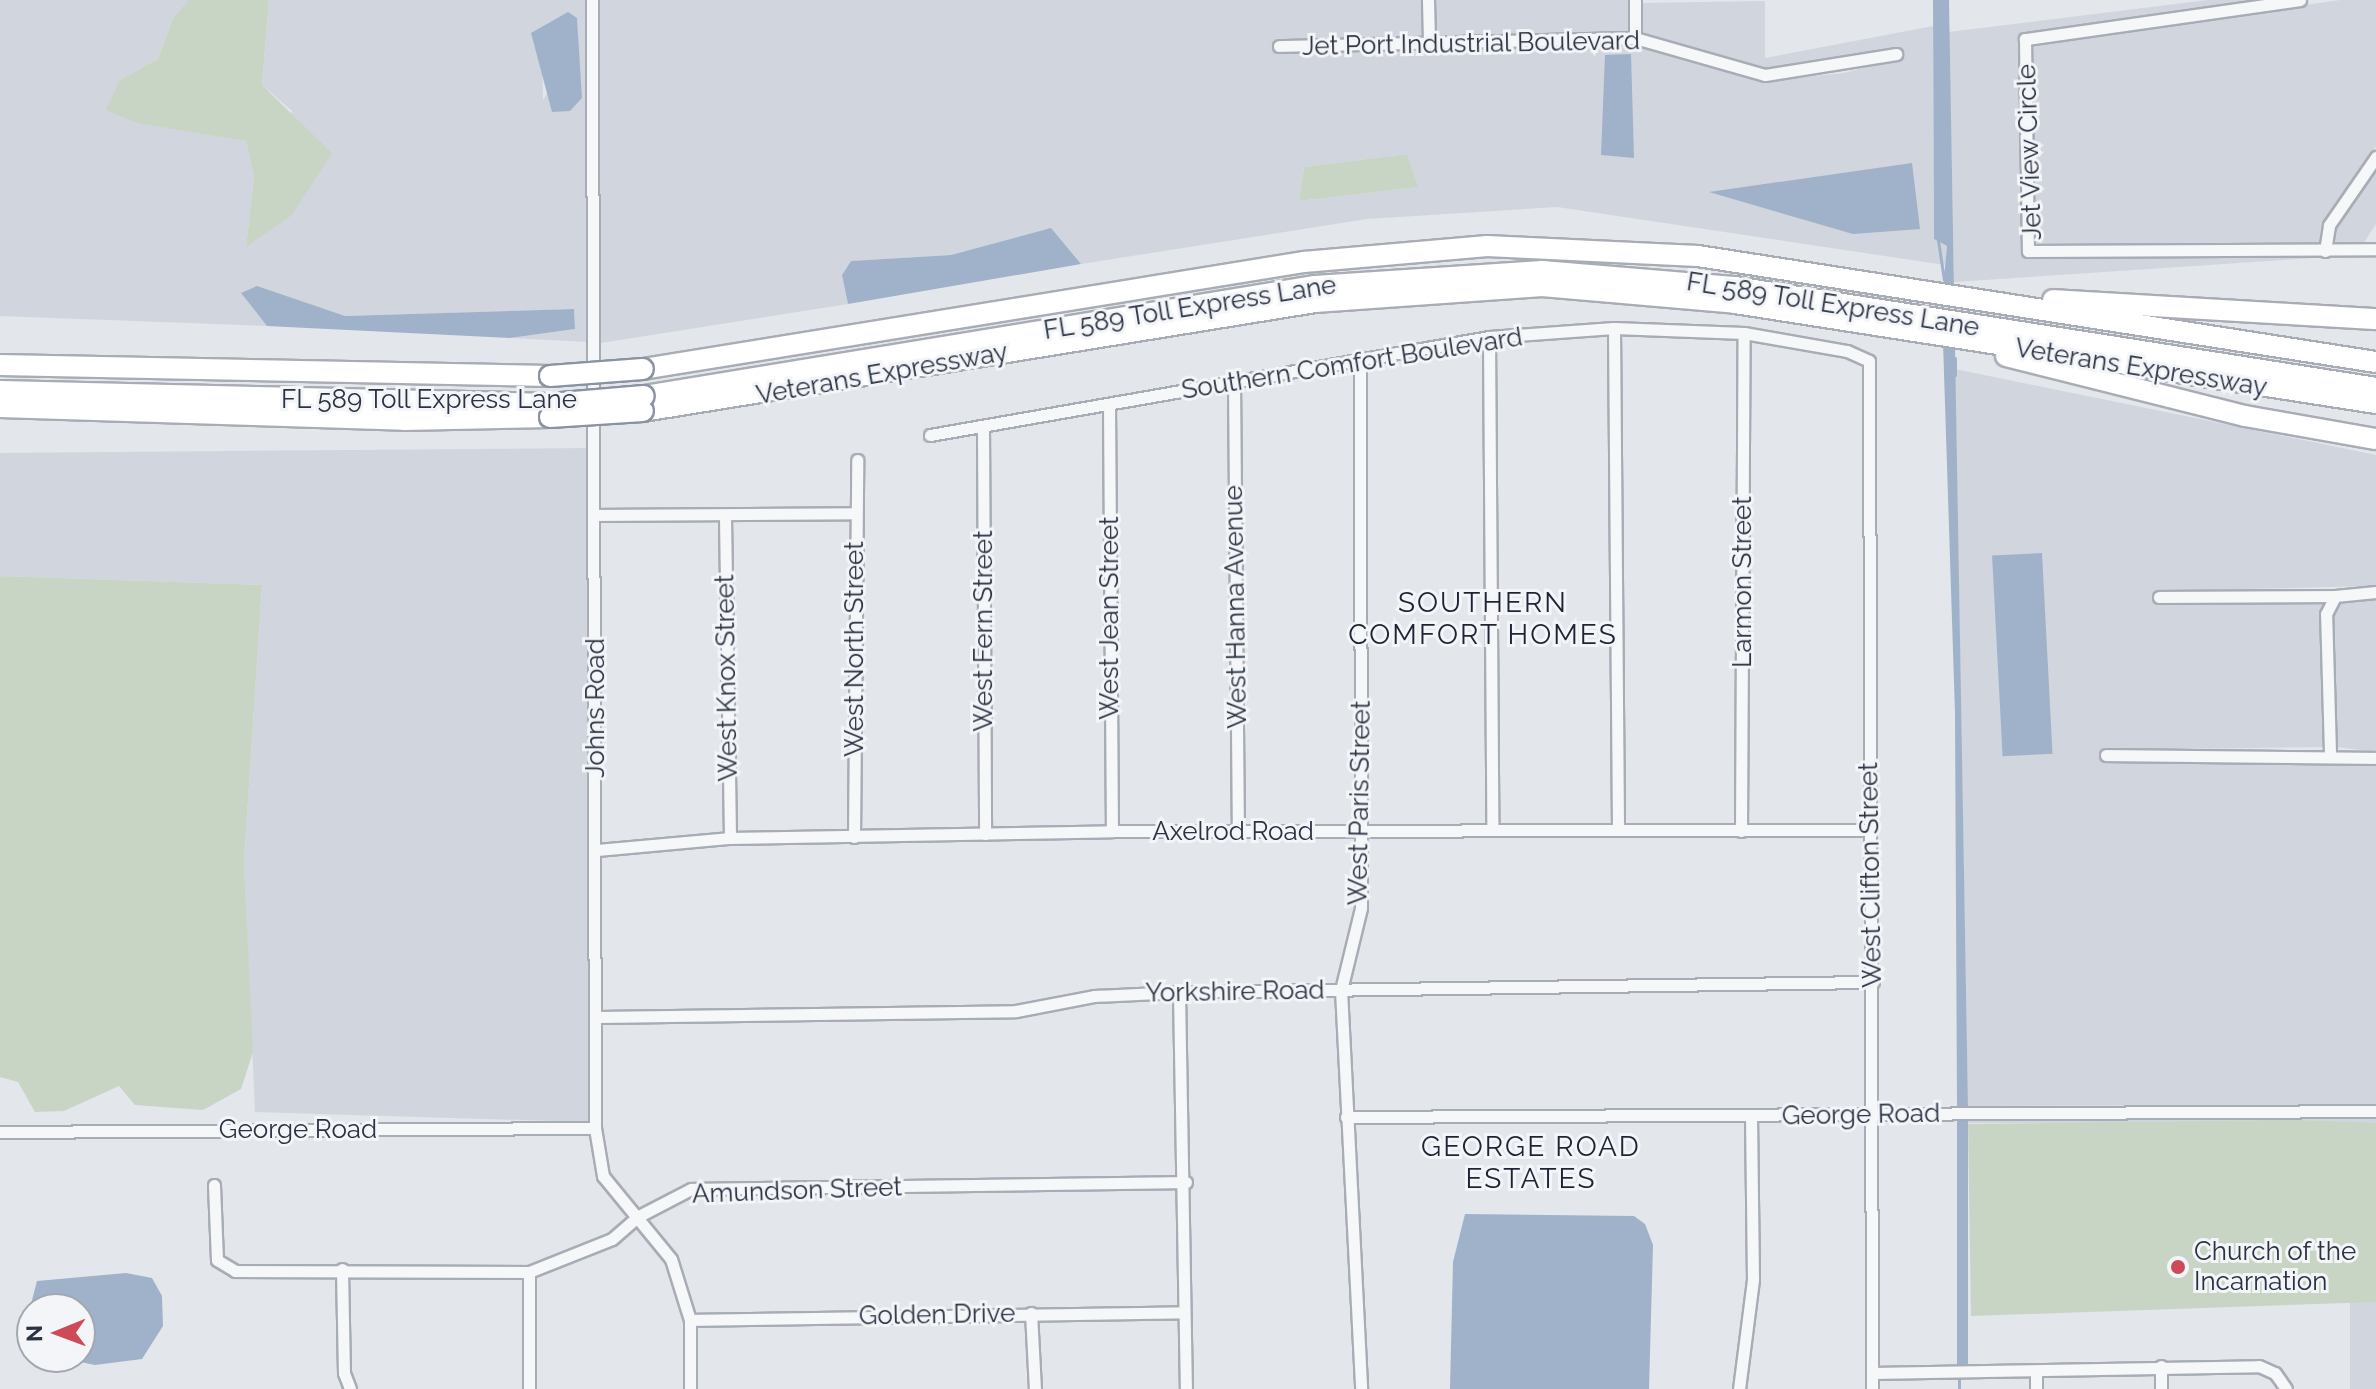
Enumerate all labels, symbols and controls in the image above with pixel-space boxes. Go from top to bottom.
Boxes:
street label: Jet Port Industrial Boulevard [1301,25,1641,63]
street label: Jet View Circle [2011,63,2049,241]
street label: FL 589 Toll Express Lane [1683,266,1983,344]
street label: FL 589 Toll Express Lane [1040,269,1340,347]
street label: Southern Comfort Boulevard [1179,322,1525,406]
street label: Veterans Expressway [2013,333,2269,403]
street label: Veterans Expressway [754,337,1010,411]
street label: FL 589 Toll Express Lane [280,384,578,416]
street label: West Hanna Avenue [1218,485,1254,729]
street label: Larmon Street [1727,496,1759,668]
street label: West Jean Street [1094,516,1126,720]
street label: West Fern Street [968,530,1000,732]
street label: West North Street [839,541,871,757]
street label: West Knox Street [710,574,744,782]
district label: SOUTHERN COMFORT HOMES [1348,586,1618,652]
street label: Johns Road [580,638,612,778]
street label: West Paris Street [1343,700,1377,906]
street label: West Clifton Street [1853,762,1889,988]
street label: Axelrod Road [1152,816,1314,848]
street label: Yorkshire Road [1145,975,1325,1009]
street label: George Road [1782,1098,1940,1132]
street label: George Road [219,1114,377,1146]
district label: GEORGE ROAD ESTATES [1421,1130,1641,1196]
street label: Amundson Street [691,1172,903,1210]
place label: Church of the Incarnation [2194,1236,2357,1298]
marker: Church of the Incarnation [2169,1258,2187,1276]
north arrow [16,1293,96,1373]
street label: Golden Drive [859,1298,1015,1332]
text: N [21,1325,47,1342]

